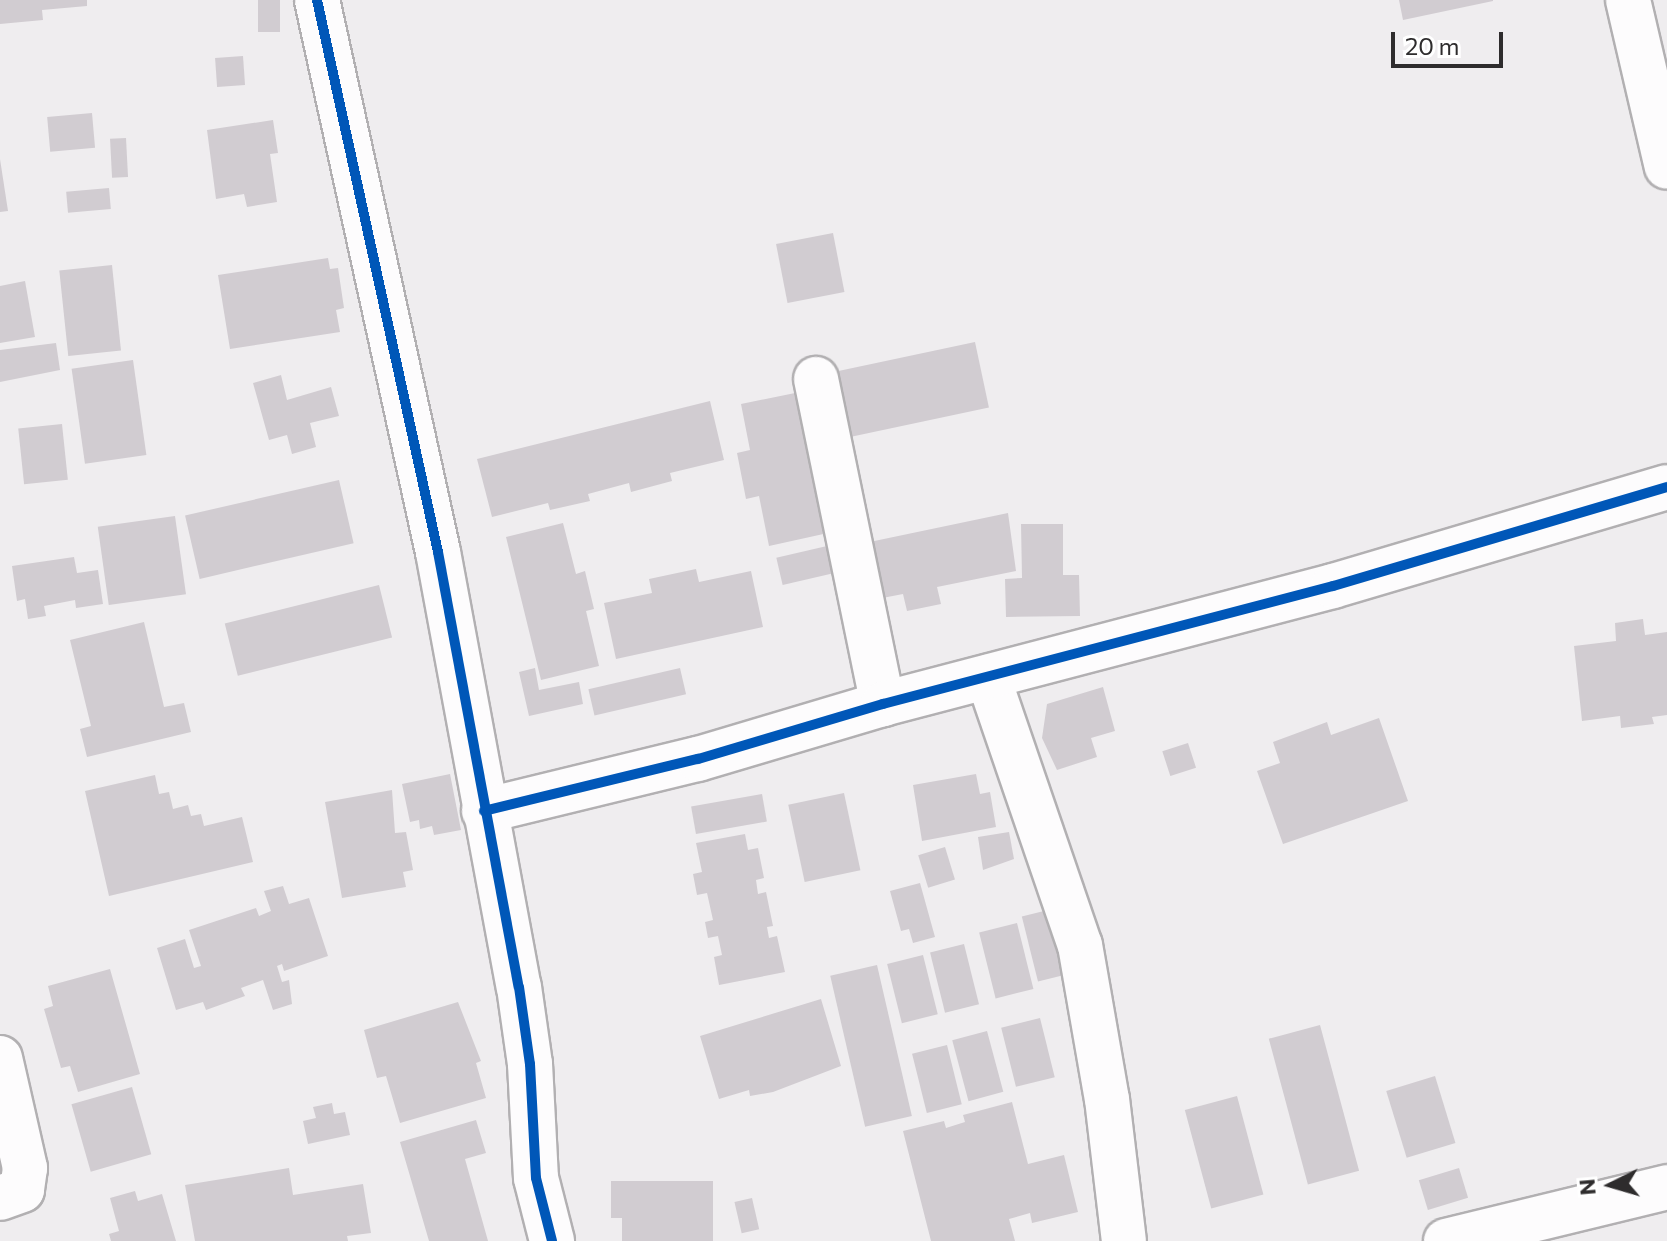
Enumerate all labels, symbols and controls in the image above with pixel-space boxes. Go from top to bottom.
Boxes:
scale bar [1395,16,1507,66]
text: 20 m [1405,31,1459,60]
north arrow [1571,1145,1651,1225]
text: N [1572,1178,1601,1197]

